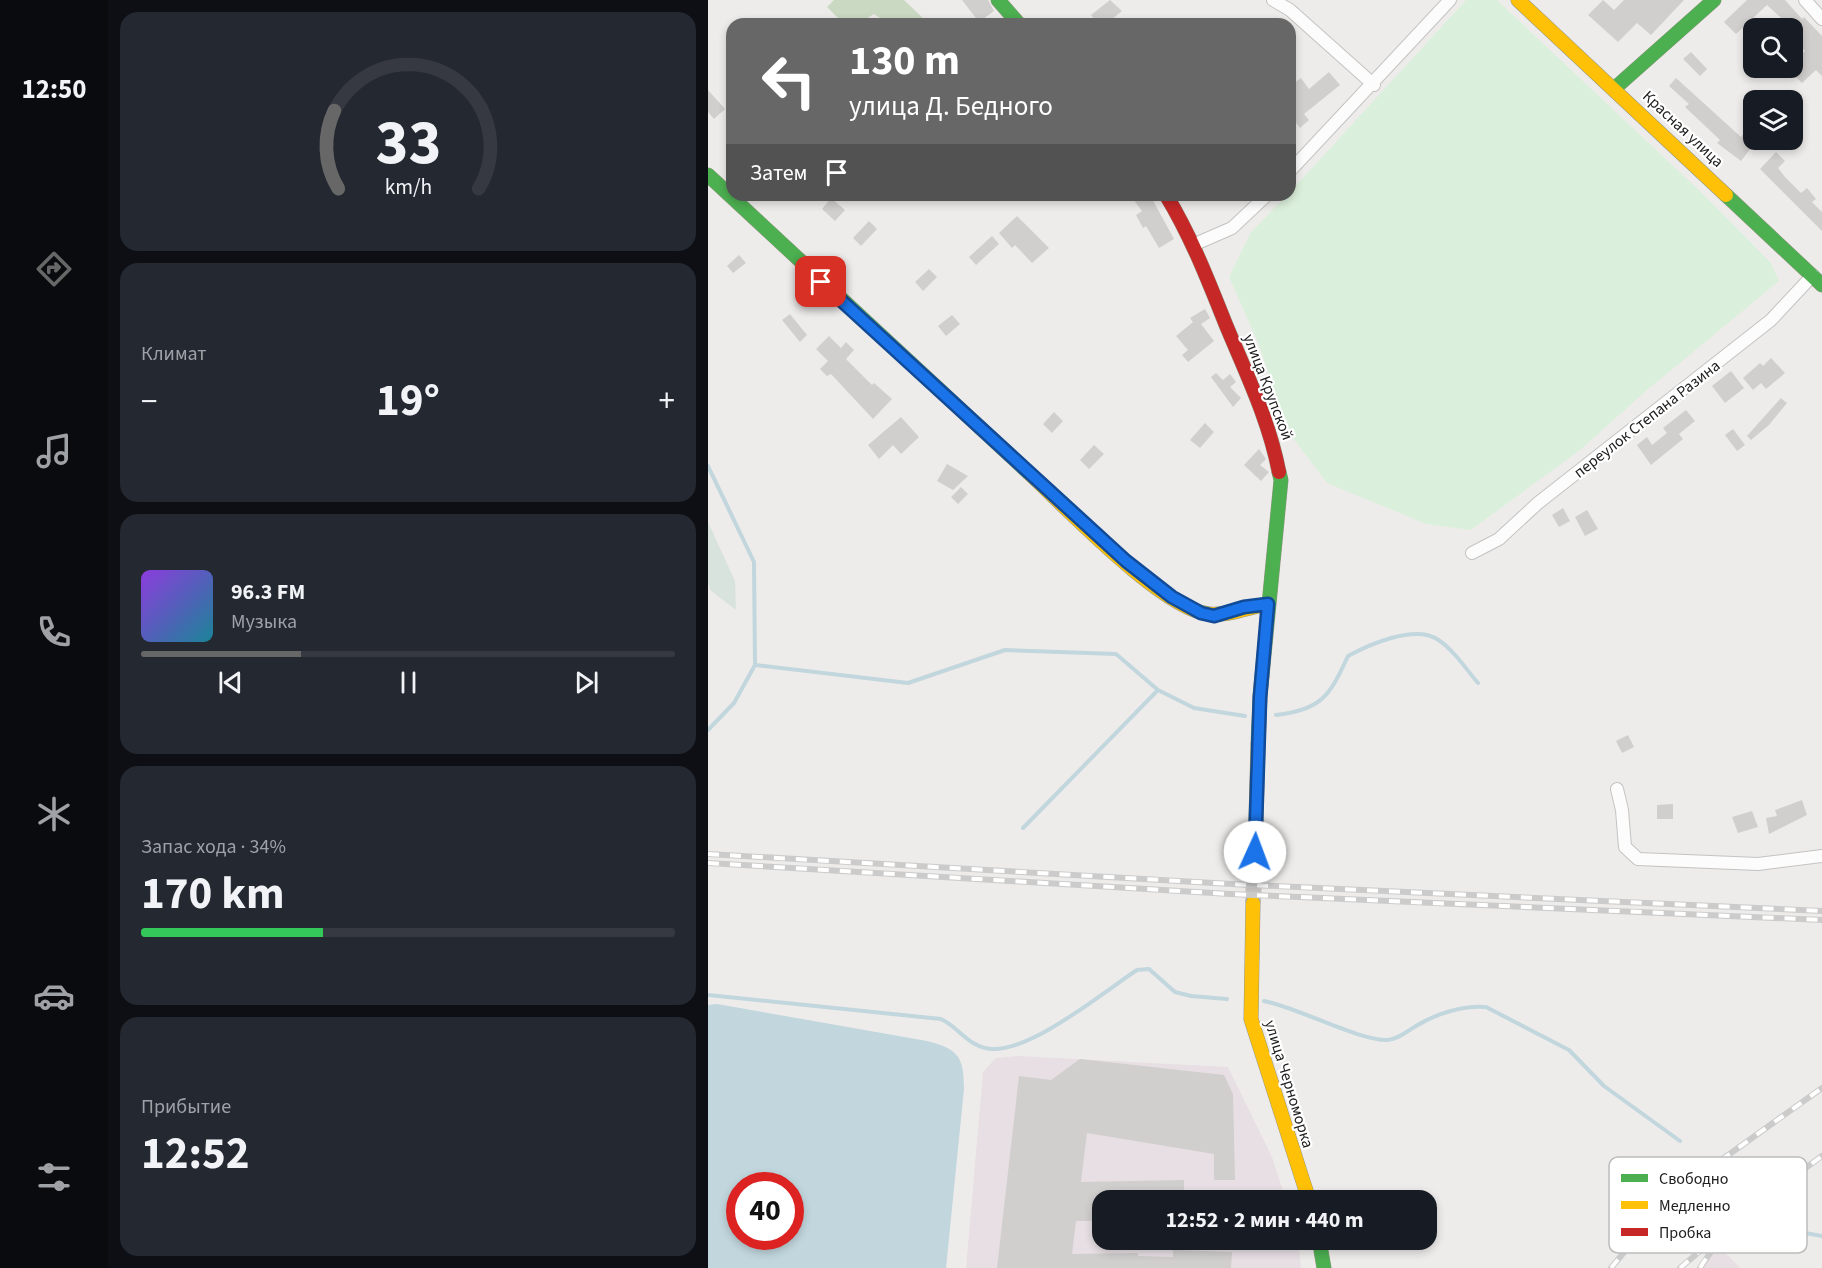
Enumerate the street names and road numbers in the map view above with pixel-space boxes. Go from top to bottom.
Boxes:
street label: Красная улица [1638,86,1728,172]
street label: улица Крупской [1238,331,1298,443]
street label: переулок Степана Разина [1569,355,1725,483]
street label: улица Черноморка [1259,1017,1319,1151]

